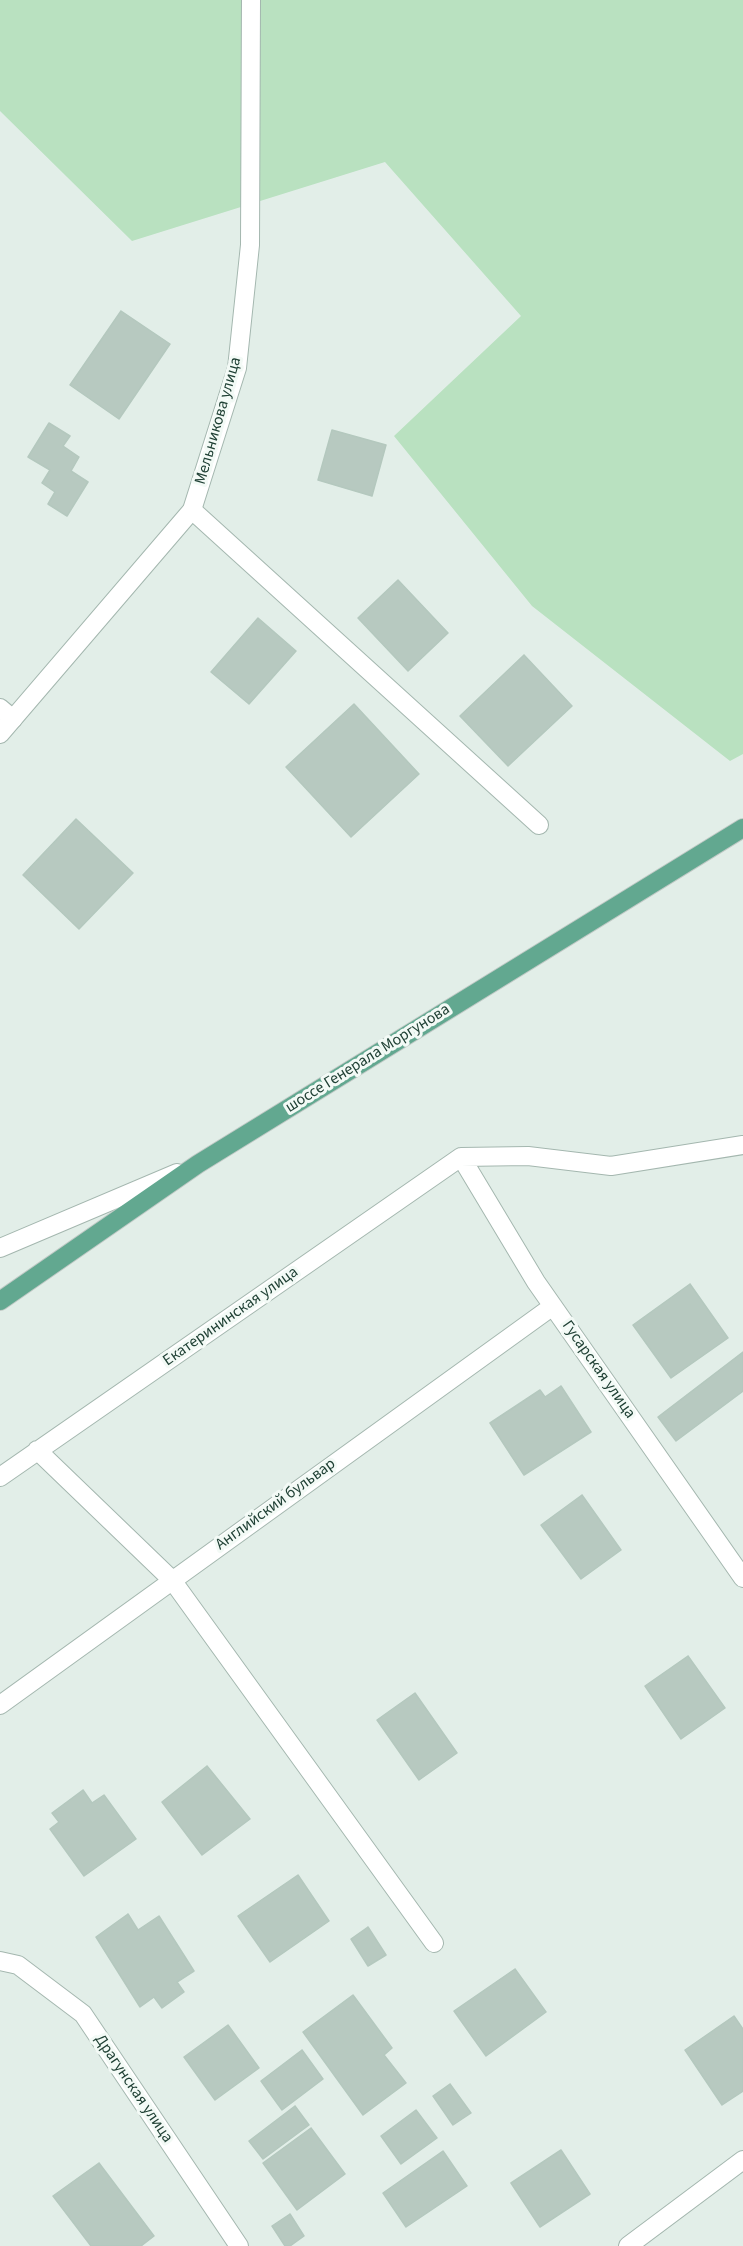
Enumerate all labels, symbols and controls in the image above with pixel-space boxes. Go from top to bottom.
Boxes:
street label: Мельникова улица [192,355,246,487]
street label: шоссе Генерала Моргунова [282,1000,454,1118]
street label: Екатерининская улица [160,1263,302,1371]
street label: Гусарская улица [557,1317,639,1423]
street label: Английский бульвар [212,1455,340,1555]
street label: Драгунская улица [90,2031,176,2147]

